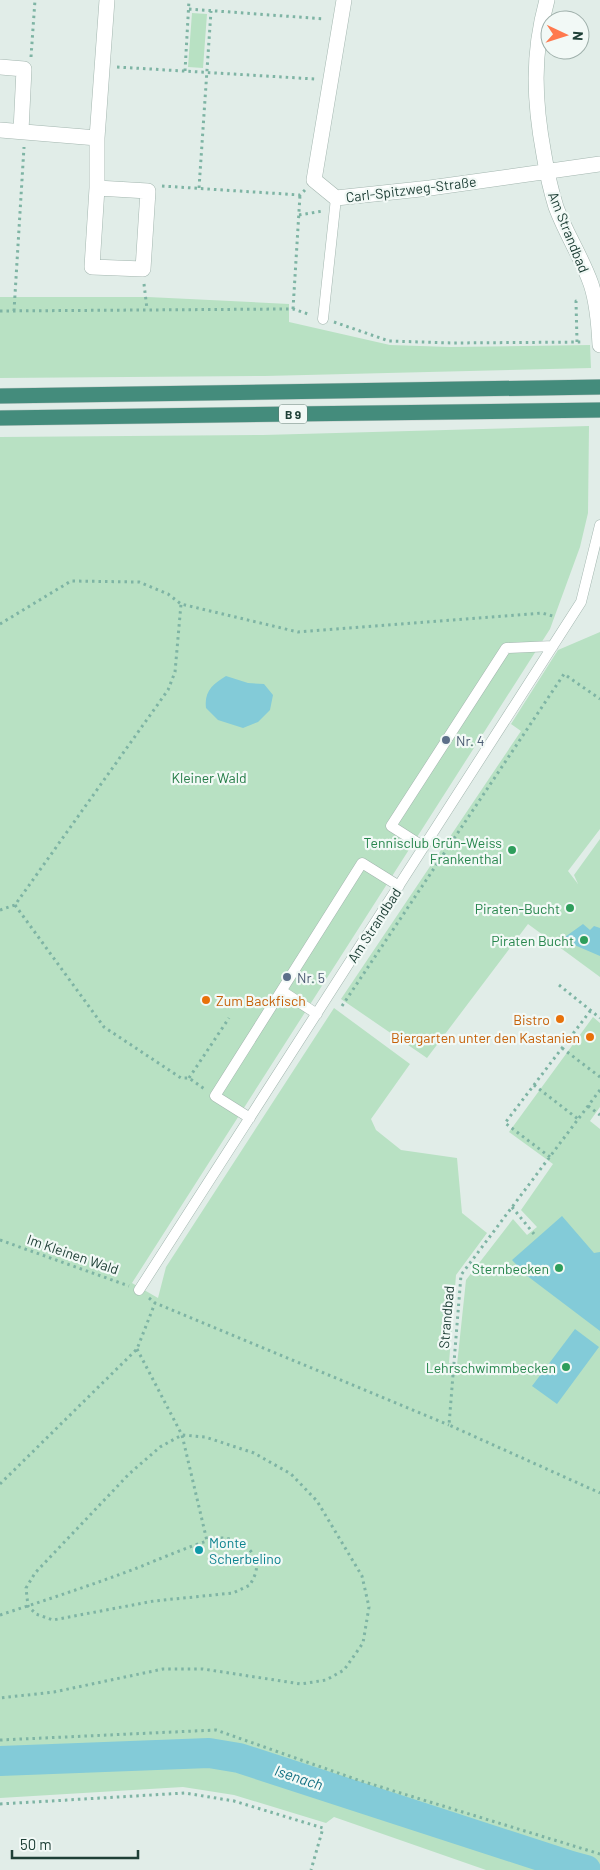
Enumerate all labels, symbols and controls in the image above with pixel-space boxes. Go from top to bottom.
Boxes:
north arrow [540,10,590,60]
text: N [570,31,587,41]
street label: Carl-Spitzweg-Straße [345,173,477,205]
street label: Am Strandbad [545,189,593,275]
road number: B 9 [279,404,307,424]
place label: Nr. 4 [456,732,485,749]
marker: Nr. 4 [440,734,452,746]
park label: Kleiner Wald [171,769,247,786]
place label: Tennisclub Grün-Weiss Frankenthal [364,834,502,867]
marker: Tennisclub Grün-Weiss Frankenthal [506,844,518,856]
street label: Am Strandbad [343,884,405,966]
place label: Piraten-Bucht [475,900,560,917]
marker: Piraten-Bucht [564,902,576,914]
place label: Piraten Bucht [491,932,574,949]
marker: Piraten Bucht [578,934,590,946]
place label: Nr. 5 [297,969,325,986]
marker: Nr. 5 [281,971,293,983]
place label: Zum Backfisch [216,992,306,1009]
marker: Zum Backfisch [200,994,212,1006]
place label: Bistro [513,1011,550,1028]
marker: Bistro [554,1013,566,1025]
place label: Biergarten unter den Kastanien [391,1029,580,1046]
marker: Biergarten unter den Kastanien [584,1031,596,1043]
street label: Im Kleinen Wald [25,1230,121,1278]
place label: Sternbecken [472,1260,549,1277]
marker: Sternbecken [553,1262,565,1274]
street label: Strandbad [435,1285,457,1349]
place label: Lehrschwimmbecken [426,1359,556,1376]
marker: Lehrschwimmbecken [560,1361,572,1373]
place label: Monte Scherbelino [209,1534,281,1567]
marker: Monte Scherbelino [193,1544,205,1556]
water label: Isenach [273,1761,326,1793]
scale bar [12,1828,139,1860]
text: 50 m [20,1835,52,1853]

